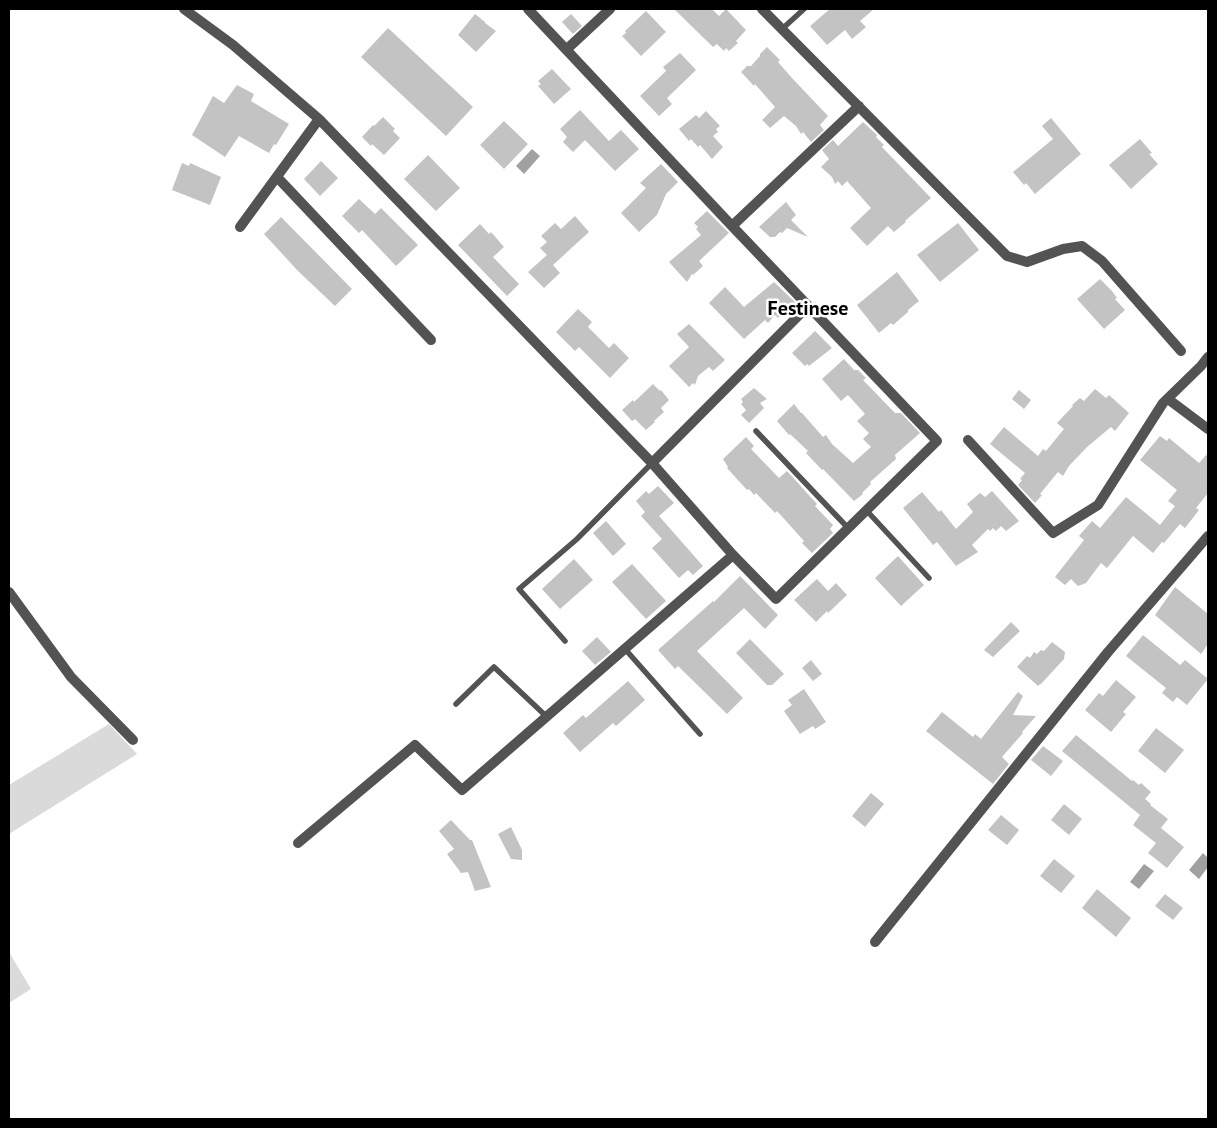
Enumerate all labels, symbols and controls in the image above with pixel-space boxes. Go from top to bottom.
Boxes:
district label: Festinese [768,297,848,321]

